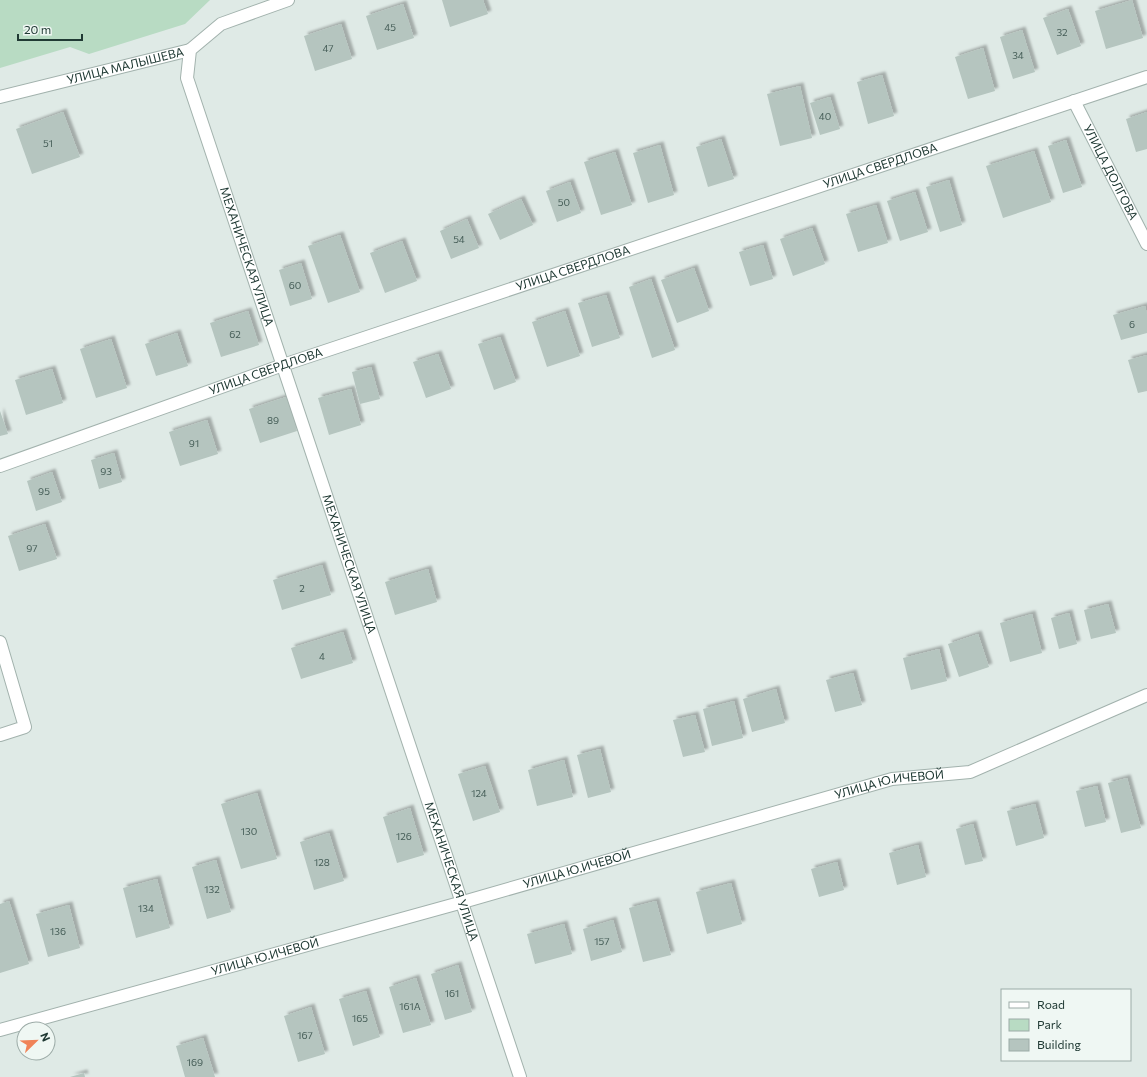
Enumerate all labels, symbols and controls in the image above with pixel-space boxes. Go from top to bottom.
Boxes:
scale bar [18,16,82,42]
house number: 45 [384,21,396,33]
text: 20 m [24,22,51,36]
house number: 32 [1056,26,1068,38]
house number: 47 [322,42,334,54]
street label: УЛИЦА МАЛЫШЕВА [65,44,185,86]
house number: 34 [1012,49,1024,61]
house number: 40 [819,110,831,122]
street label: УЛИЦА ДОЛГОВА [1081,122,1141,222]
house number: 51 [43,137,53,149]
street label: УЛИЦА СВЕРДЛОВА [821,139,939,191]
street label: МЕХАНИЧЕСКАЯ УЛИЦА [218,185,277,328]
house number: 50 [558,196,570,208]
house number: 54 [453,233,465,245]
street label: УЛИЦА СВЕРДЛОВА [514,242,631,293]
house number: 60 [289,279,301,291]
house number: 6 [1129,318,1135,330]
house number: 62 [229,328,241,340]
street label: УЛИЦА СВЕРДЛОВА [207,344,324,397]
house number: 89 [267,414,279,426]
house number: 91 [189,437,199,449]
house number: 93 [100,465,112,477]
house number: 95 [38,485,50,497]
street label: МЕХАНИЧЕСКАЯ УЛИЦА [320,492,380,635]
house number: 97 [26,542,38,554]
house number: 2 [299,582,305,594]
house number: 4 [319,650,325,662]
street label: УЛИЦА Ю.ИЧЕВОЙ [833,766,944,801]
house number: 124 [471,787,487,799]
street label: МЕХАНИЧЕСКАЯ УЛИЦА [423,800,482,942]
house number: 130 [241,825,257,837]
house number: 126 [396,830,412,842]
street label: УЛИЦА Ю.ИЧЕВОЙ [521,846,632,890]
house number: 128 [314,856,330,868]
house number: 132 [204,883,220,895]
house number: 134 [138,902,154,914]
house number: 136 [50,925,66,937]
street label: УЛИЦА Ю.ИЧЕВОЙ [209,934,320,977]
house number: 157 [594,935,610,947]
house number: 161 [445,987,459,999]
legend [1001,989,1131,1061]
text: Road [1037,997,1065,1011]
house number: 161А [399,1000,421,1012]
house number: 165 [352,1012,368,1024]
text: Park [1037,1017,1063,1031]
north arrow [16,1021,56,1061]
house number: 167 [297,1029,313,1041]
text: N [38,1031,53,1043]
text: Building [1037,1037,1081,1051]
house number: 169 [187,1056,203,1068]

